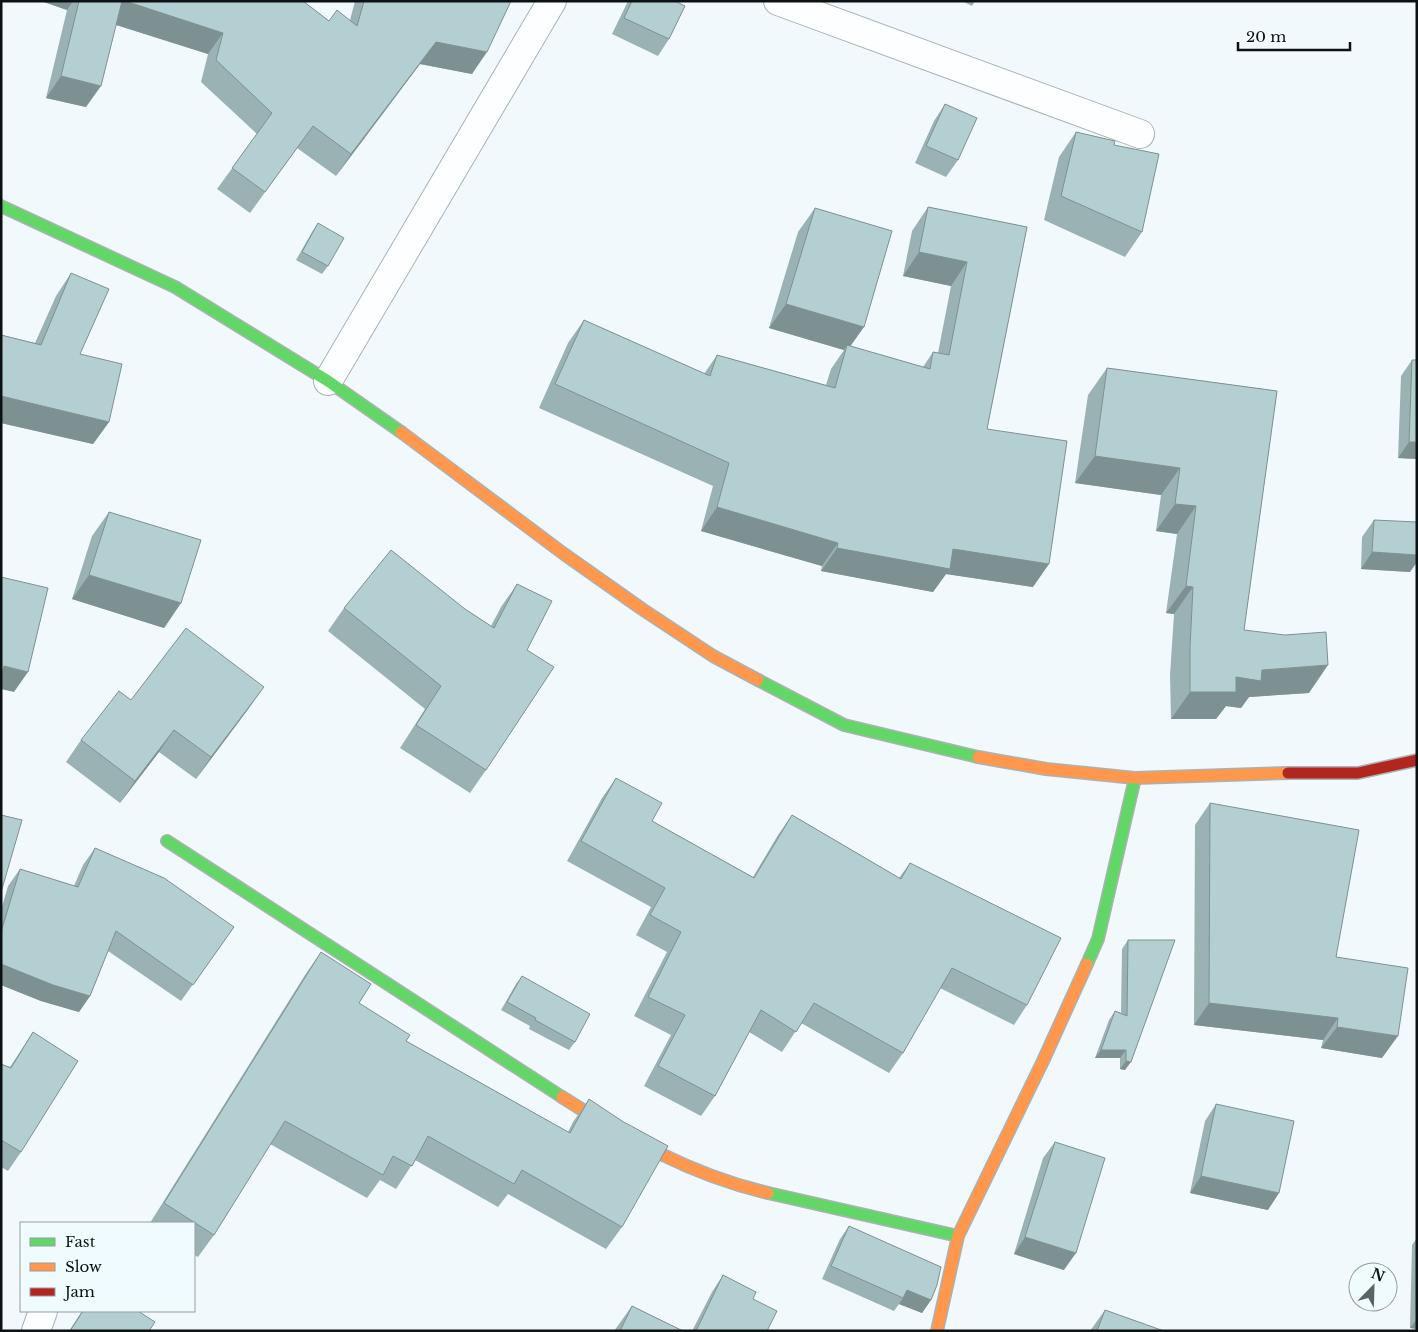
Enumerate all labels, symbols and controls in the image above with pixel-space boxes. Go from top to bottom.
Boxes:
scale bar [1238,20,1350,52]
text: 20 m [1246,27,1286,46]
legend [20,1222,195,1312]
text: Fast [65,1232,96,1251]
text: Slow [65,1257,102,1276]
north arrow [1348,1262,1398,1312]
text: N [1369,1264,1388,1286]
text: Jam [63,1282,95,1301]

